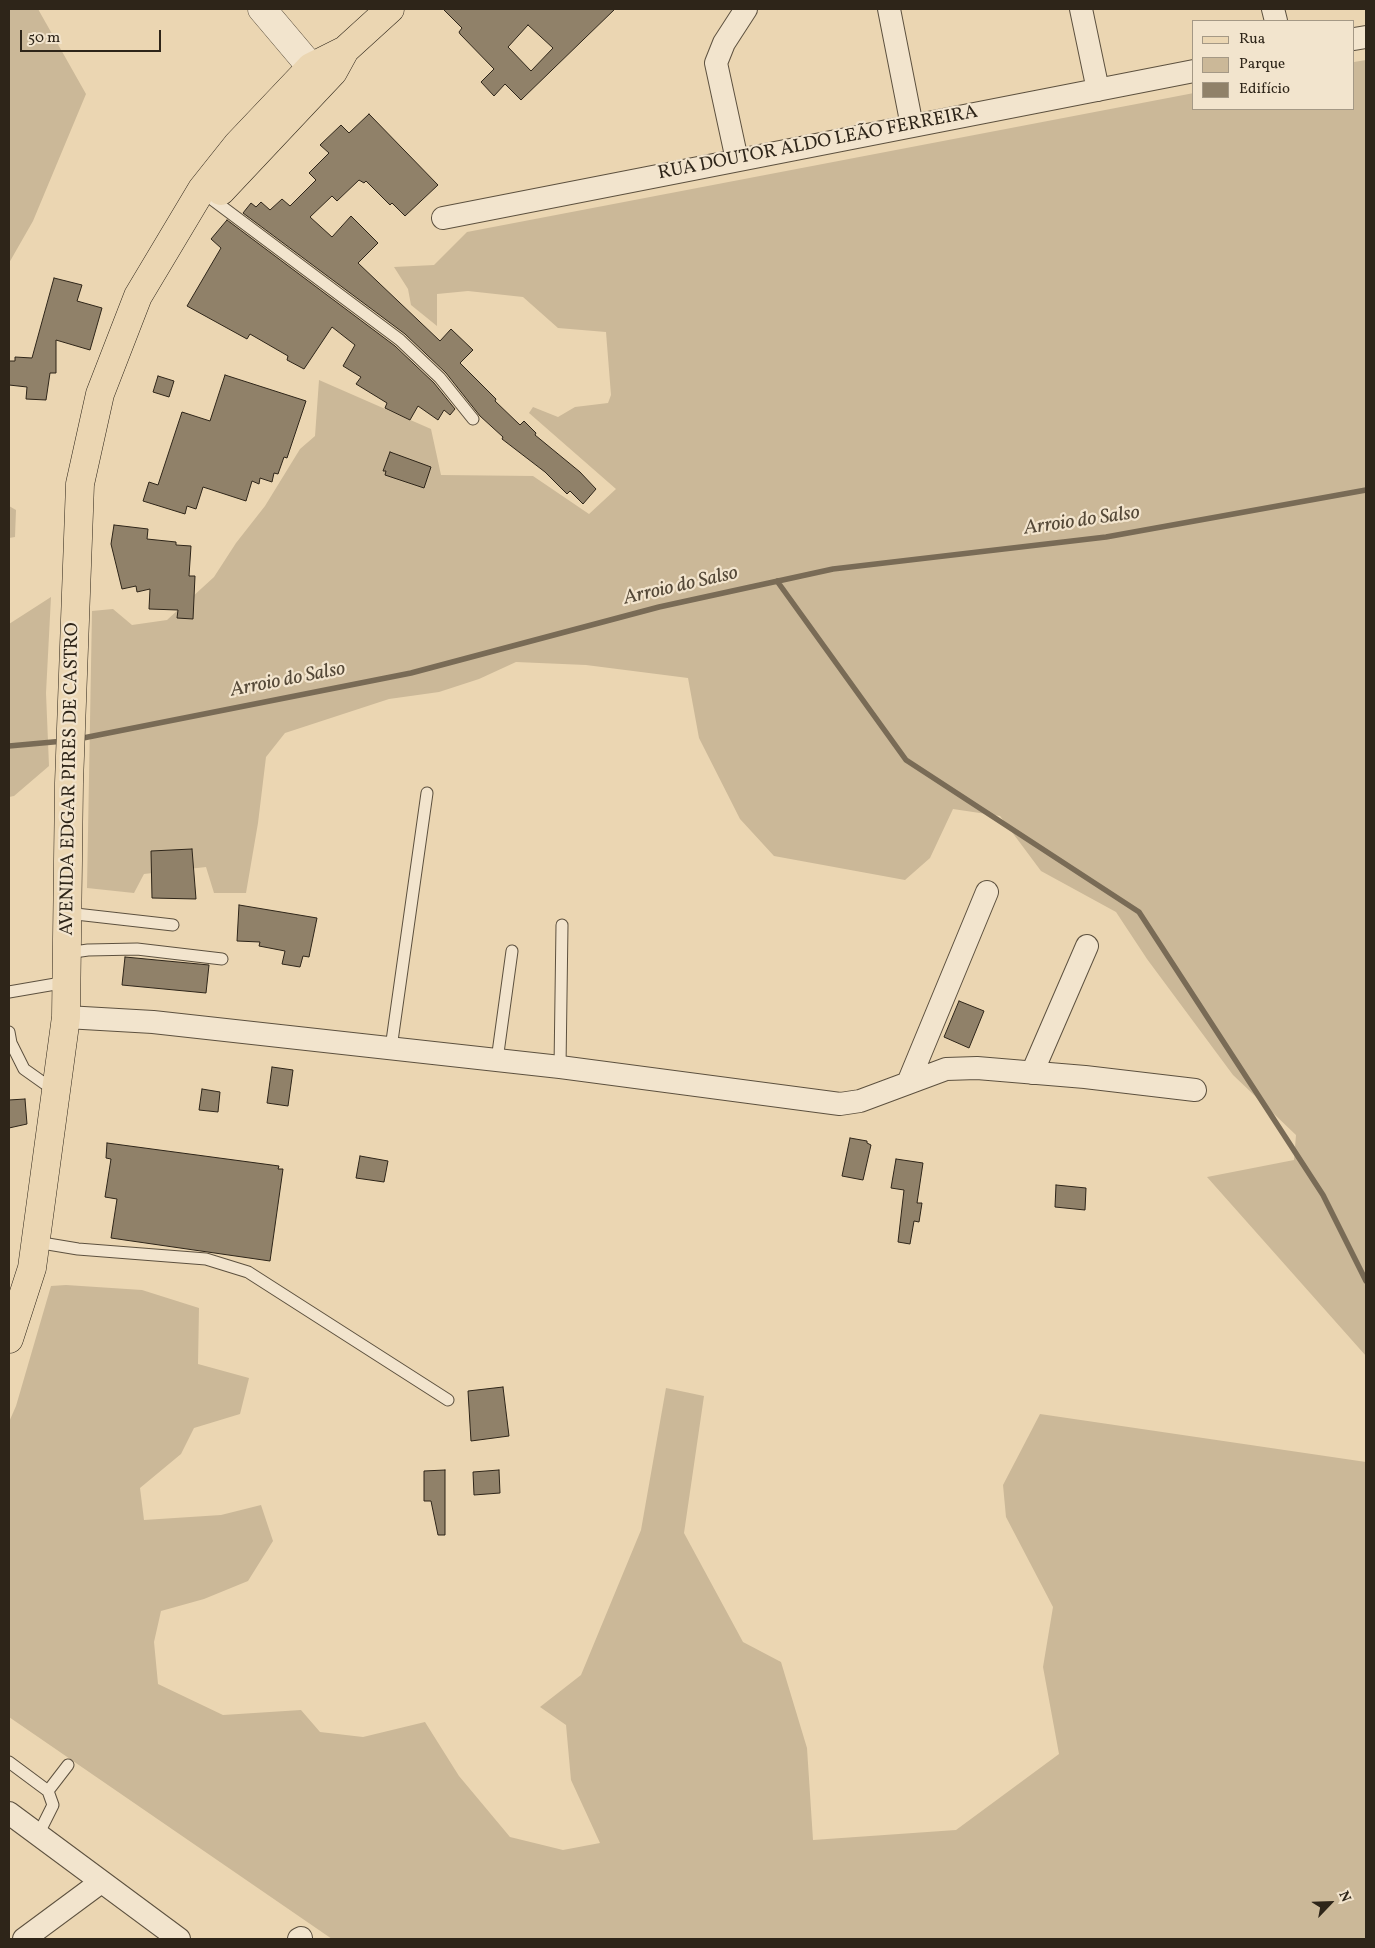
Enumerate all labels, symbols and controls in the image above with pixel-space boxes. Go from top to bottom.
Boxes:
scale bar [22,20,164,52]
legend [1192,20,1355,110]
text: 50 m [28,28,60,49]
text: Rua [1239,29,1265,50]
text: Parque [1239,54,1285,75]
text: Edifício [1239,79,1290,100]
street label: RUA DOUTOR ALDO LEÃO FERREIRA [656,102,980,186]
water label: Arroio do Salso [1023,502,1141,542]
water label: Arroio do Salso [622,562,740,612]
street label: AVENIDA EDGAR PIRES DE CASTRO [57,622,85,936]
water label: Arroio do Salso [229,658,347,704]
north arrow [1305,1878,1355,1928]
text: N [1333,1888,1355,1905]

